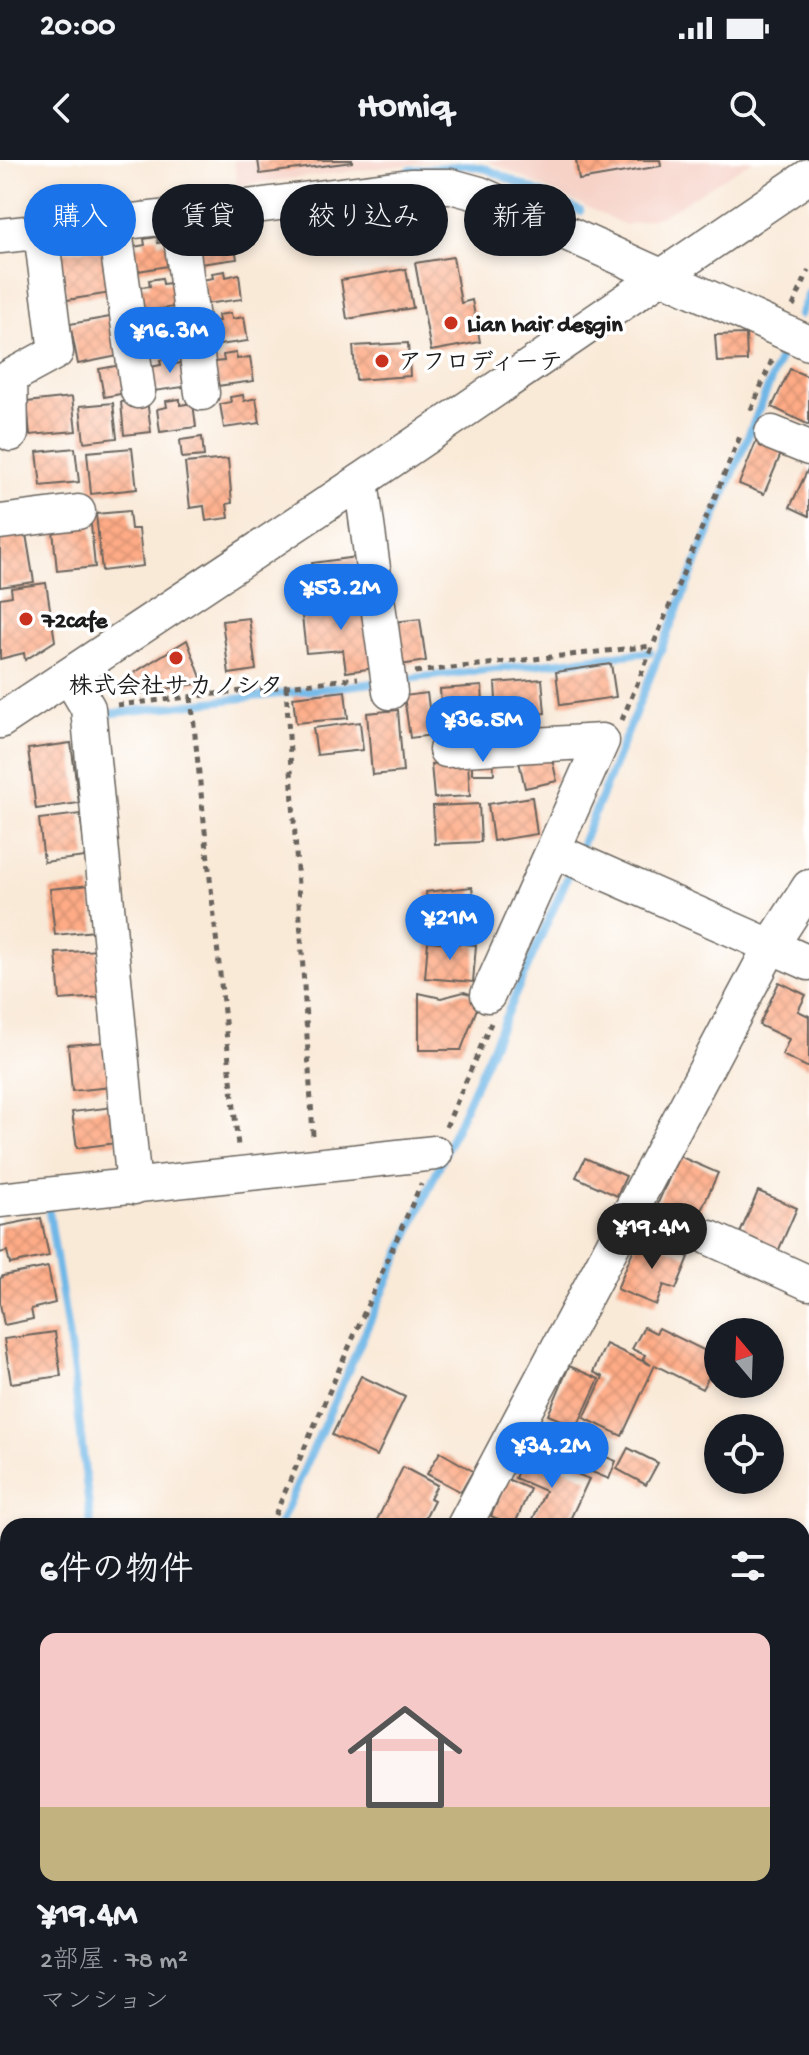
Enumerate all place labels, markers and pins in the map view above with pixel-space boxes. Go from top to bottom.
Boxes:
pin: ¥16.3M [105,307,235,375]
place label: Lian hair desgin [467,312,623,341]
marker: Lian hair desgin [442,314,460,332]
place label: アフロディーテ [398,350,563,379]
marker: アフロディーテ [373,352,391,370]
pin: ¥53.2M [276,564,406,632]
place label: 72cafe [41,608,109,637]
marker: 72cafe [17,610,35,628]
marker: 株式会社サカノシタ [167,649,185,667]
place label: 株式会社サカノシタ [68,673,284,703]
pin: ¥36.5M [418,696,548,764]
pin: ¥21M [403,894,497,962]
pin: ¥19.4M [587,1203,717,1271]
pin: ¥34.2M [487,1422,617,1490]

